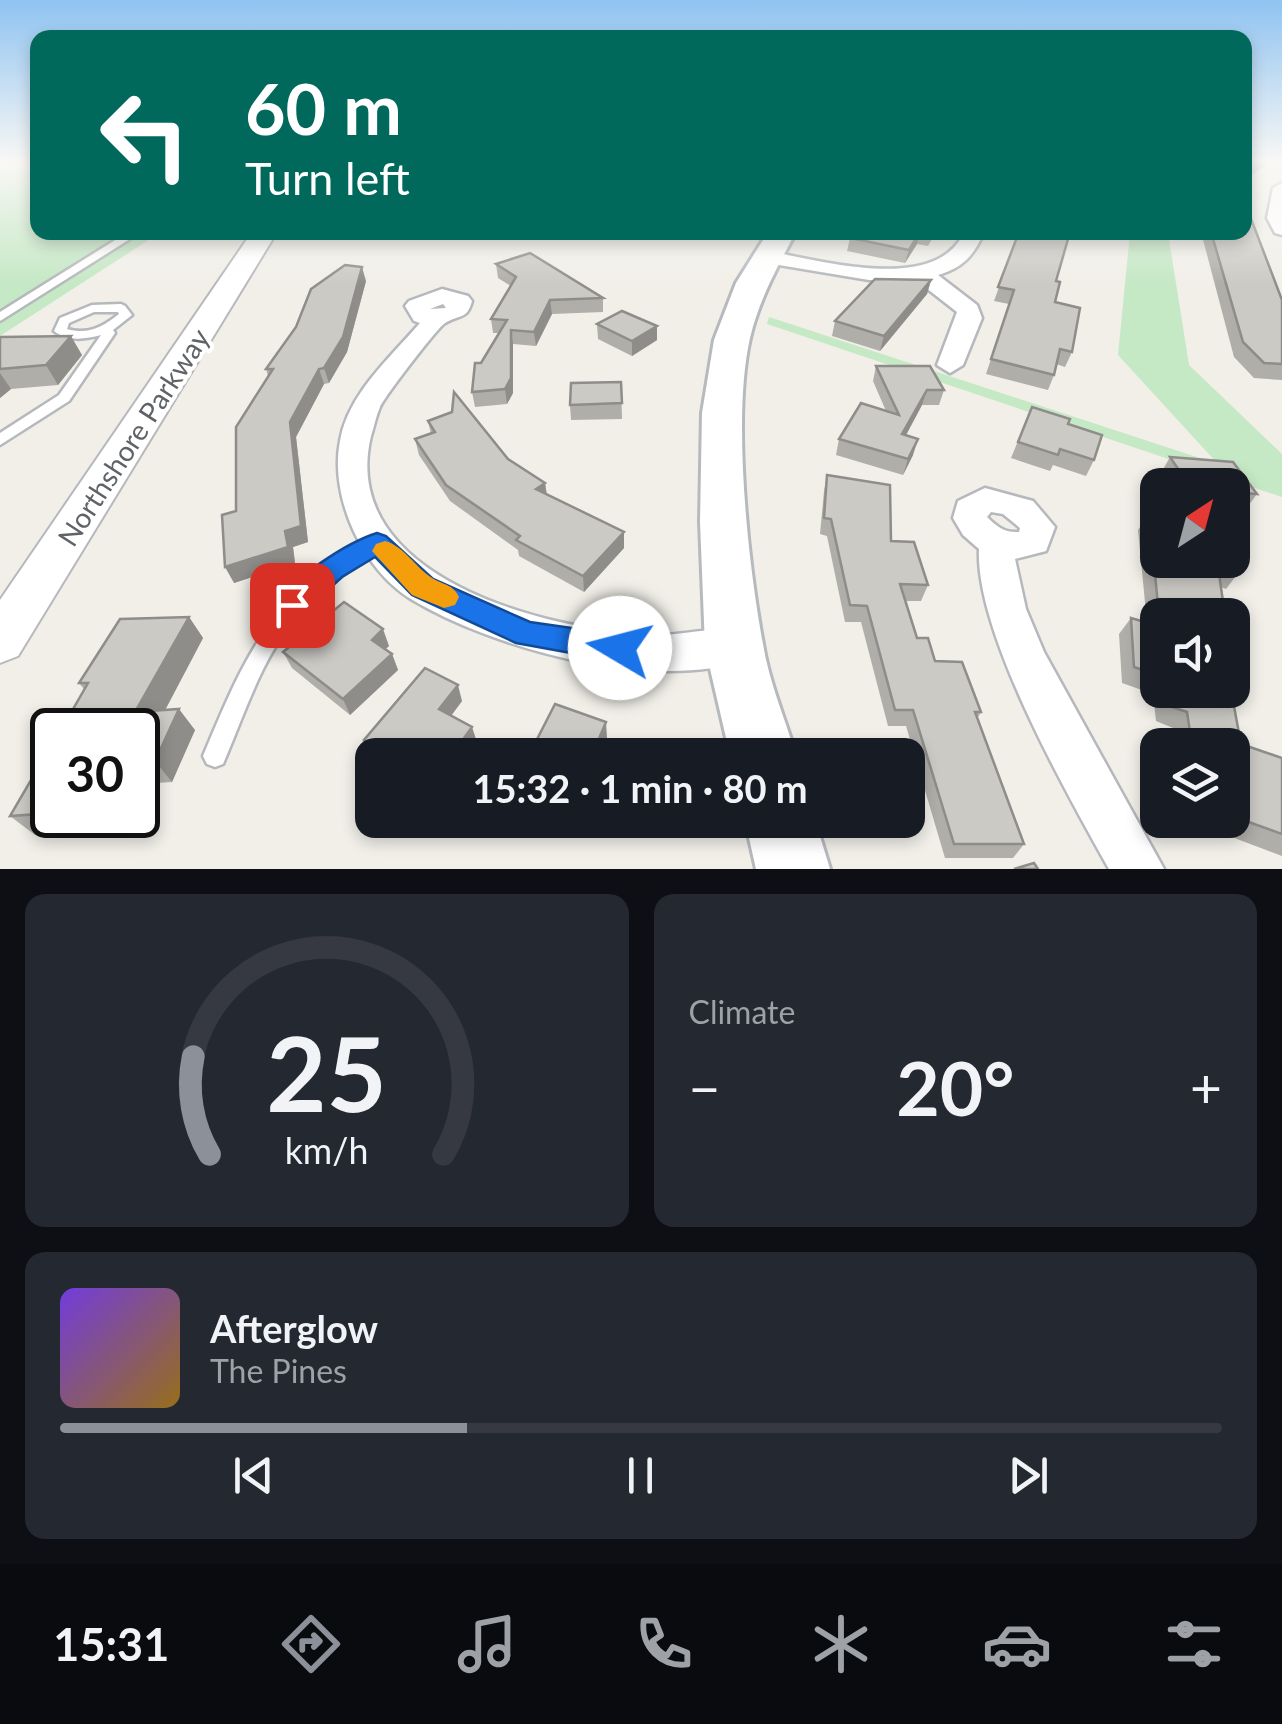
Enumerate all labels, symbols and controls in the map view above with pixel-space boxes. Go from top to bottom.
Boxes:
text: 60 m [245,66,402,150]
icon: left [80,70,210,200]
text: Turn left [245,151,410,205]
street label: Northshore Parkway [50,321,216,552]
north arrow [1140,468,1250,578]
map controls [1140,468,1250,838]
pin [250,563,335,648]
icon: arrive [265,578,320,633]
position arrow [568,596,672,700]
button: sound [1140,598,1250,708]
speed limit sign: 30 [30,708,160,838]
button: layers [1140,728,1250,838]
text: 15:32 · 1 min · 80 m [472,765,808,811]
text: Climate [689,992,795,1031]
text: 25 [266,1009,387,1134]
text: 20° [896,1042,1014,1132]
text: − [689,1054,720,1120]
text: + [1190,1054,1222,1120]
text: km/h [285,1129,369,1172]
text: Afterglow [210,1305,378,1351]
text: The Pines [210,1351,347,1390]
icon: previous [226,1448,281,1503]
icon: pause [613,1448,668,1503]
icon: next [1001,1448,1056,1503]
icon: directions [276,1609,346,1679]
icon: music [452,1609,522,1679]
icon: phone [629,1609,699,1679]
icon: climate [806,1609,876,1679]
icon: car [982,1609,1052,1679]
icon: filters [1159,1609,1229,1679]
text: 15:31 [53,1617,169,1671]

